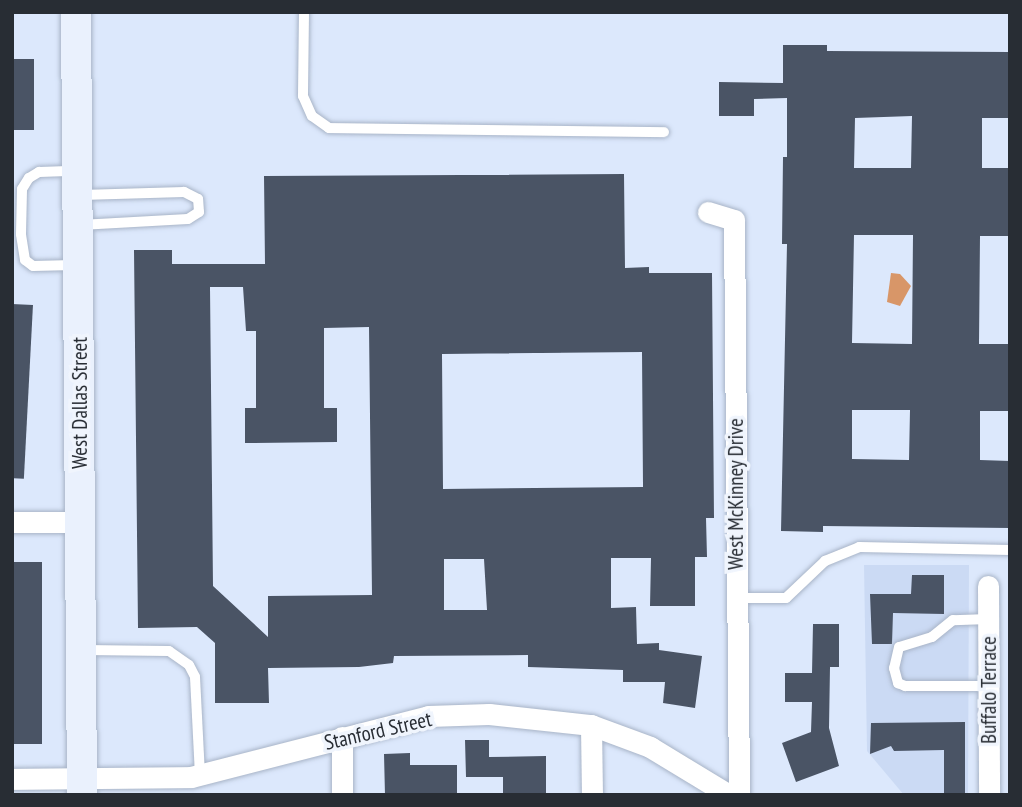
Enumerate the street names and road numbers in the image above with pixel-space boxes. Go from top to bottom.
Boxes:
street label: West Dallas Street [67,337,93,469]
street label: West McKinney Drive [723,418,749,570]
street label: Buffalo Terrace [976,636,1002,744]
street label: Stanford Street [322,706,434,756]

